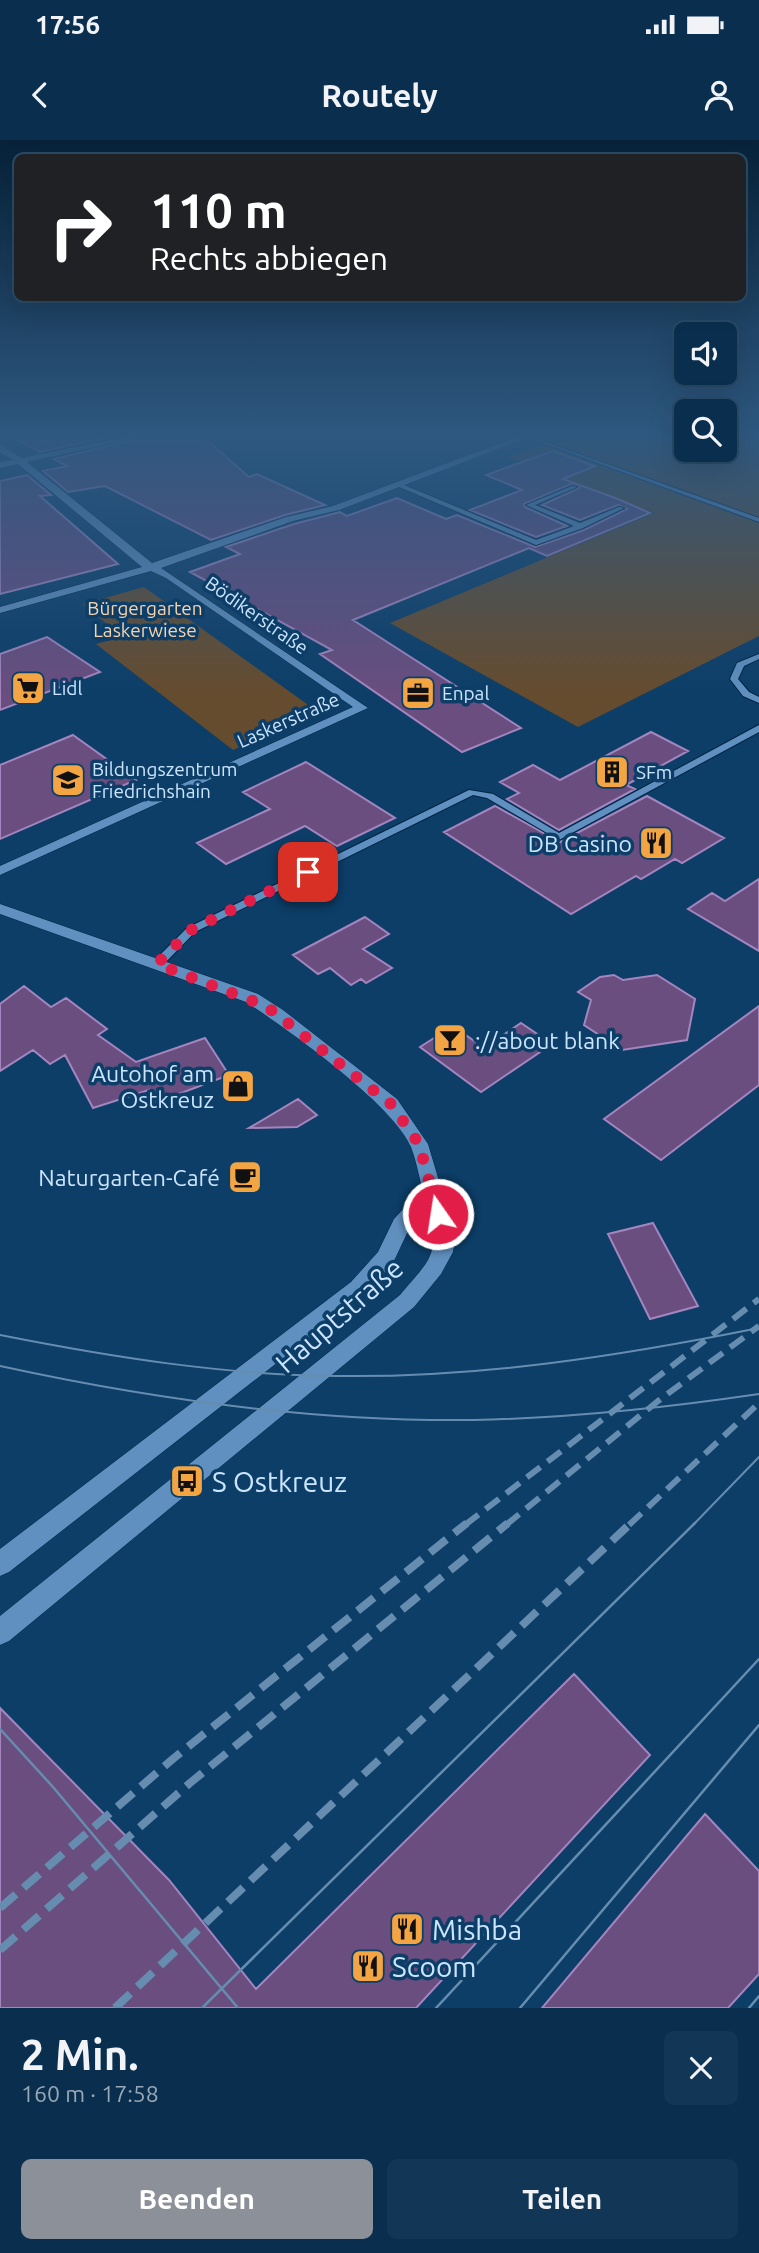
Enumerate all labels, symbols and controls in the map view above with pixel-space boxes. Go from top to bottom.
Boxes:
text: 17:56 [35,10,100,39]
icon: back [21,76,59,114]
icon: person [700,76,738,114]
text: Routely [321,77,438,113]
icon: right [35,182,126,273]
text: 110 m [150,182,287,237]
text: Rechts abbiegen [150,240,388,276]
map controls [674,322,737,462]
button: sound [674,322,737,385]
button: search [674,399,737,462]
street label: Bödikerstraße [201,571,313,659]
park label: Bürgergarten Laskerwiese [87,597,203,641]
supermarket icon: Lidl [9,669,47,707]
office icon: Enpal [399,674,437,712]
place label: Lidl [52,677,82,699]
place label: Enpal [442,682,489,704]
street label: Laskerstraße [234,688,342,752]
building icon: SFm [593,753,631,791]
place label: Bildungszentrum Friedrichshain [92,758,237,802]
school or university icon: Bildungszentrum Friedrichshain [49,761,87,799]
place label: SFm [636,761,672,783]
restaurant icon: DB Casino [637,824,675,862]
place label: DB Casino [528,831,632,856]
pin [278,842,338,902]
icon: arrive [289,853,327,891]
bar icon: ://about blank [431,1021,469,1059]
place label: ://about blank [475,1028,620,1053]
place label: Autohof am Ostkreuz [91,1061,214,1112]
shop icon: Autohof am Ostkreuz [219,1067,257,1105]
cafe icon: Naturgarten-Café [226,1158,264,1196]
place label: Naturgarten-Café [38,1165,220,1190]
position arrow [401,1177,475,1251]
street label: Hauptstraße [269,1252,409,1378]
bus stop icon: S Ostkreuz [168,1462,206,1500]
place label: S Ostkreuz [212,1466,347,1497]
restaurant icon: Mishba [388,1910,426,1948]
place label: Mishba [432,1914,522,1945]
restaurant icon: Scoom [349,1947,387,1985]
place label: Scoom [392,1951,477,1982]
text: 2 Min. [21,2031,139,2078]
button: close [664,2031,738,2105]
text: 160 m · 17:58 [21,2081,159,2106]
button: Beenden [21,2159,373,2239]
button: Teilen [387,2159,738,2239]

